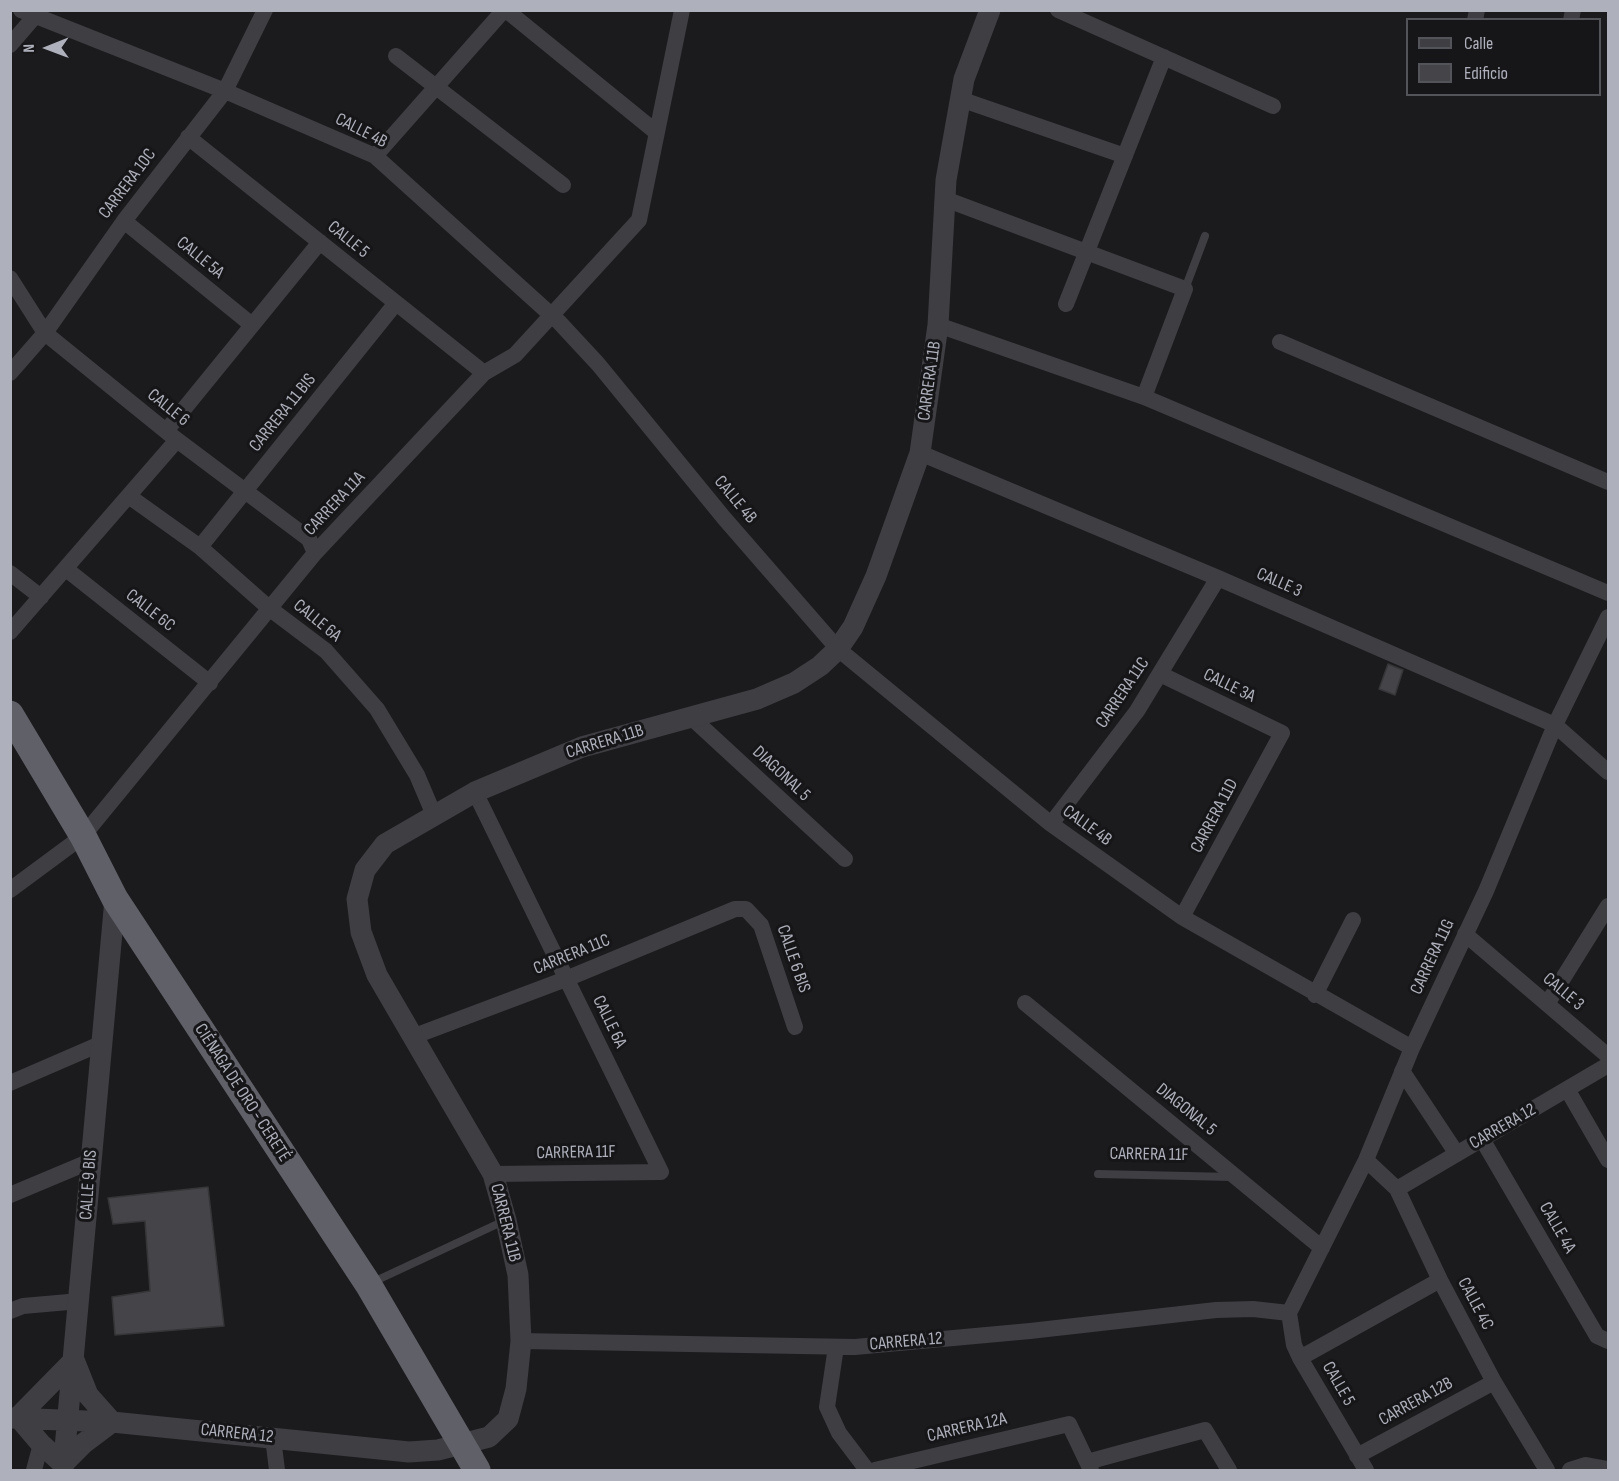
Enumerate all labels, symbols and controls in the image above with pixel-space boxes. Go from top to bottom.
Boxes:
north arrow [18,18,78,78]
legend [1406,18,1601,96]
text: Calle [1464,33,1493,54]
text: N [20,44,39,53]
text: Edificio [1464,63,1508,84]
street label: CALLE 4B [331,109,391,153]
street label: CARRERA 10C [95,145,161,223]
street label: CALLE 5 [323,217,373,263]
street label: CALLE 5A [172,232,228,284]
street label: CARRERA 11B [914,340,946,422]
street label: CARRERA 11 BIS [245,370,321,456]
street label: CALLE 6 [143,385,193,431]
street label: CARRERA 11A [300,467,370,541]
street label: CALLE 4B [709,472,761,528]
street label: CALLE 3 [1253,563,1305,603]
street label: CALLE 6C [121,585,179,637]
street label: CALLE 6A [289,595,345,647]
street label: CARRERA 11C [1092,654,1154,732]
street label: CALLE 3A [1199,664,1259,708]
street label: CARRERA 11B [564,720,646,764]
street label: DIAGONAL 5 [747,742,815,806]
street label: CARRERA 11D [1186,775,1244,857]
street label: CALLE 4B [1058,801,1116,851]
street label: CARRERA 11G [1406,916,1460,998]
street label: CALLE 6 BIS [771,922,815,996]
street label: CARRERA 11C [531,930,613,980]
street label: CALLE 3 [1538,968,1588,1016]
street label: CALLE 6A [587,992,631,1052]
street label: CIÉNAGA DE ORO - CERETÉ [189,1020,295,1166]
street label: DIAGONAL 5 [1151,1079,1221,1141]
street label: CARRERA 12 [1466,1099,1540,1155]
street label: CARRERA 11F [536,1142,616,1164]
street label: CARRERA 11F [1109,1144,1189,1166]
street label: CALLE 9 BIS [76,1149,102,1221]
street label: CARRERA 11B [485,1182,525,1264]
street label: CALLE 4A [1534,1199,1580,1257]
street label: CALLE 4C [1452,1274,1498,1334]
street label: CARRERA 12 [869,1328,943,1356]
street label: CALLE 5 [1317,1358,1359,1410]
street label: CARRERA 12B [1375,1373,1457,1431]
street label: CARRERA 12A [925,1408,1009,1448]
street label: CARRERA 12 [199,1419,275,1449]

